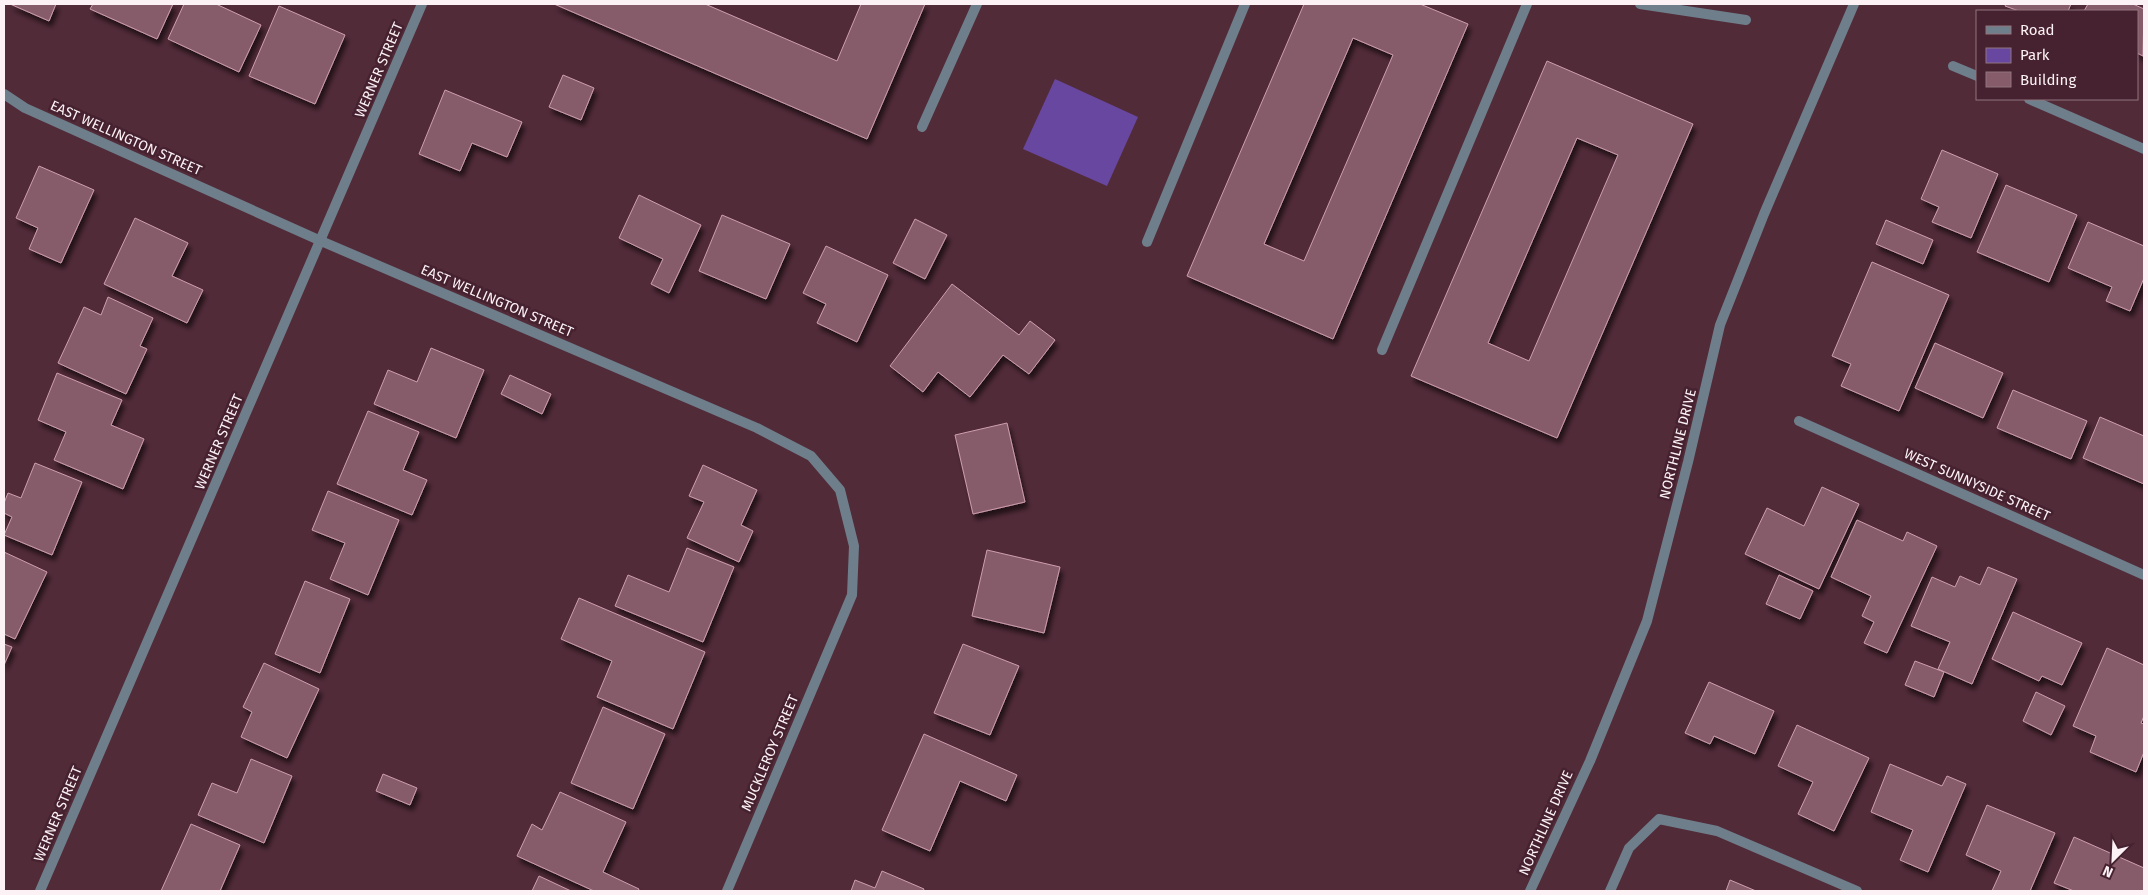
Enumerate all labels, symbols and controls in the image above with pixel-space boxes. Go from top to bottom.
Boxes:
legend [1976,10,2138,100]
street label: WERNER STREET [351,19,407,120]
text: Road [2020,21,2055,39]
text: Park [2020,46,2050,64]
text: Building [2020,71,2076,89]
street label: EAST WELLINGTON STREET [48,97,205,179]
street label: EAST WELLINGTON STREET [418,261,576,341]
street label: NORTHLINE DRIVE [1656,387,1700,501]
street label: WERNER STREET [191,391,247,492]
street label: WEST SUNNYSIDE STREET [1901,445,2053,525]
street label: MUCKLEROY STREET [738,691,803,814]
street label: WERNER STREET [30,763,86,864]
street label: NORTHLINE DRIVE [1515,768,1577,878]
north arrow [2088,835,2138,885]
text: N [2100,862,2116,881]

